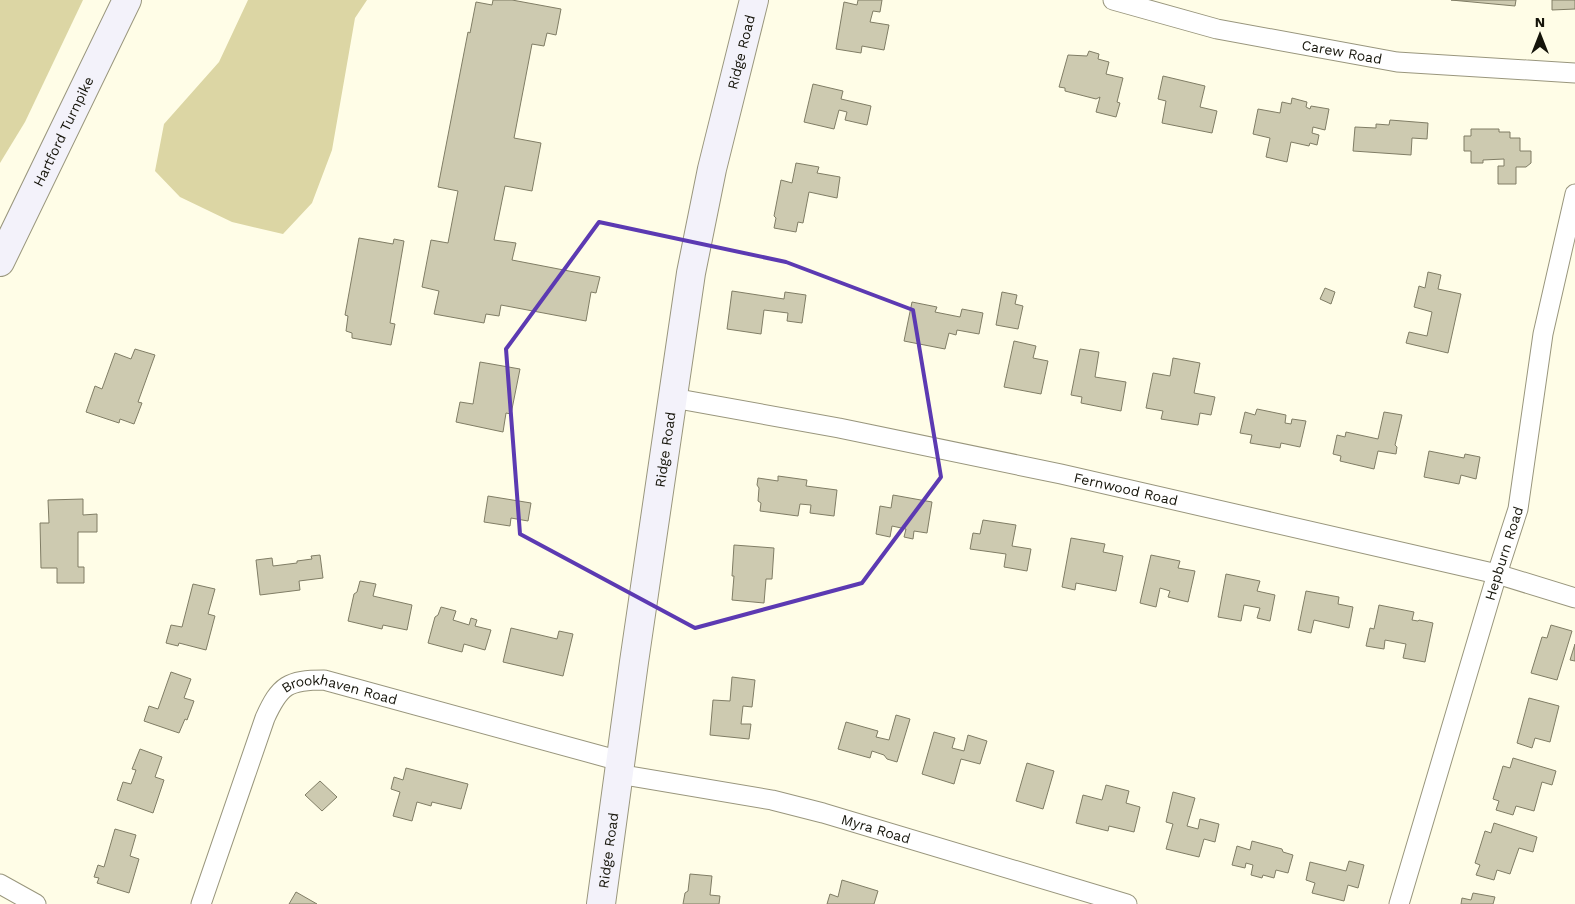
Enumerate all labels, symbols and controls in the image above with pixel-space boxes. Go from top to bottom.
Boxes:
north arrow [1515,10,1565,60]
street label: Ridge Road [724,13,758,91]
text: N [1535,14,1545,30]
street label: Carew Road [1300,37,1383,67]
street label: Hartford Turnpike [30,74,97,189]
street label: Ridge Road [652,411,679,488]
street label: Fernwood Road [1072,469,1179,509]
street label: Hepburn Road [1482,504,1526,602]
street label: Brookhaven Road [278,671,399,708]
street label: Myra Road [839,811,912,847]
street label: Ridge Road [595,812,621,889]

